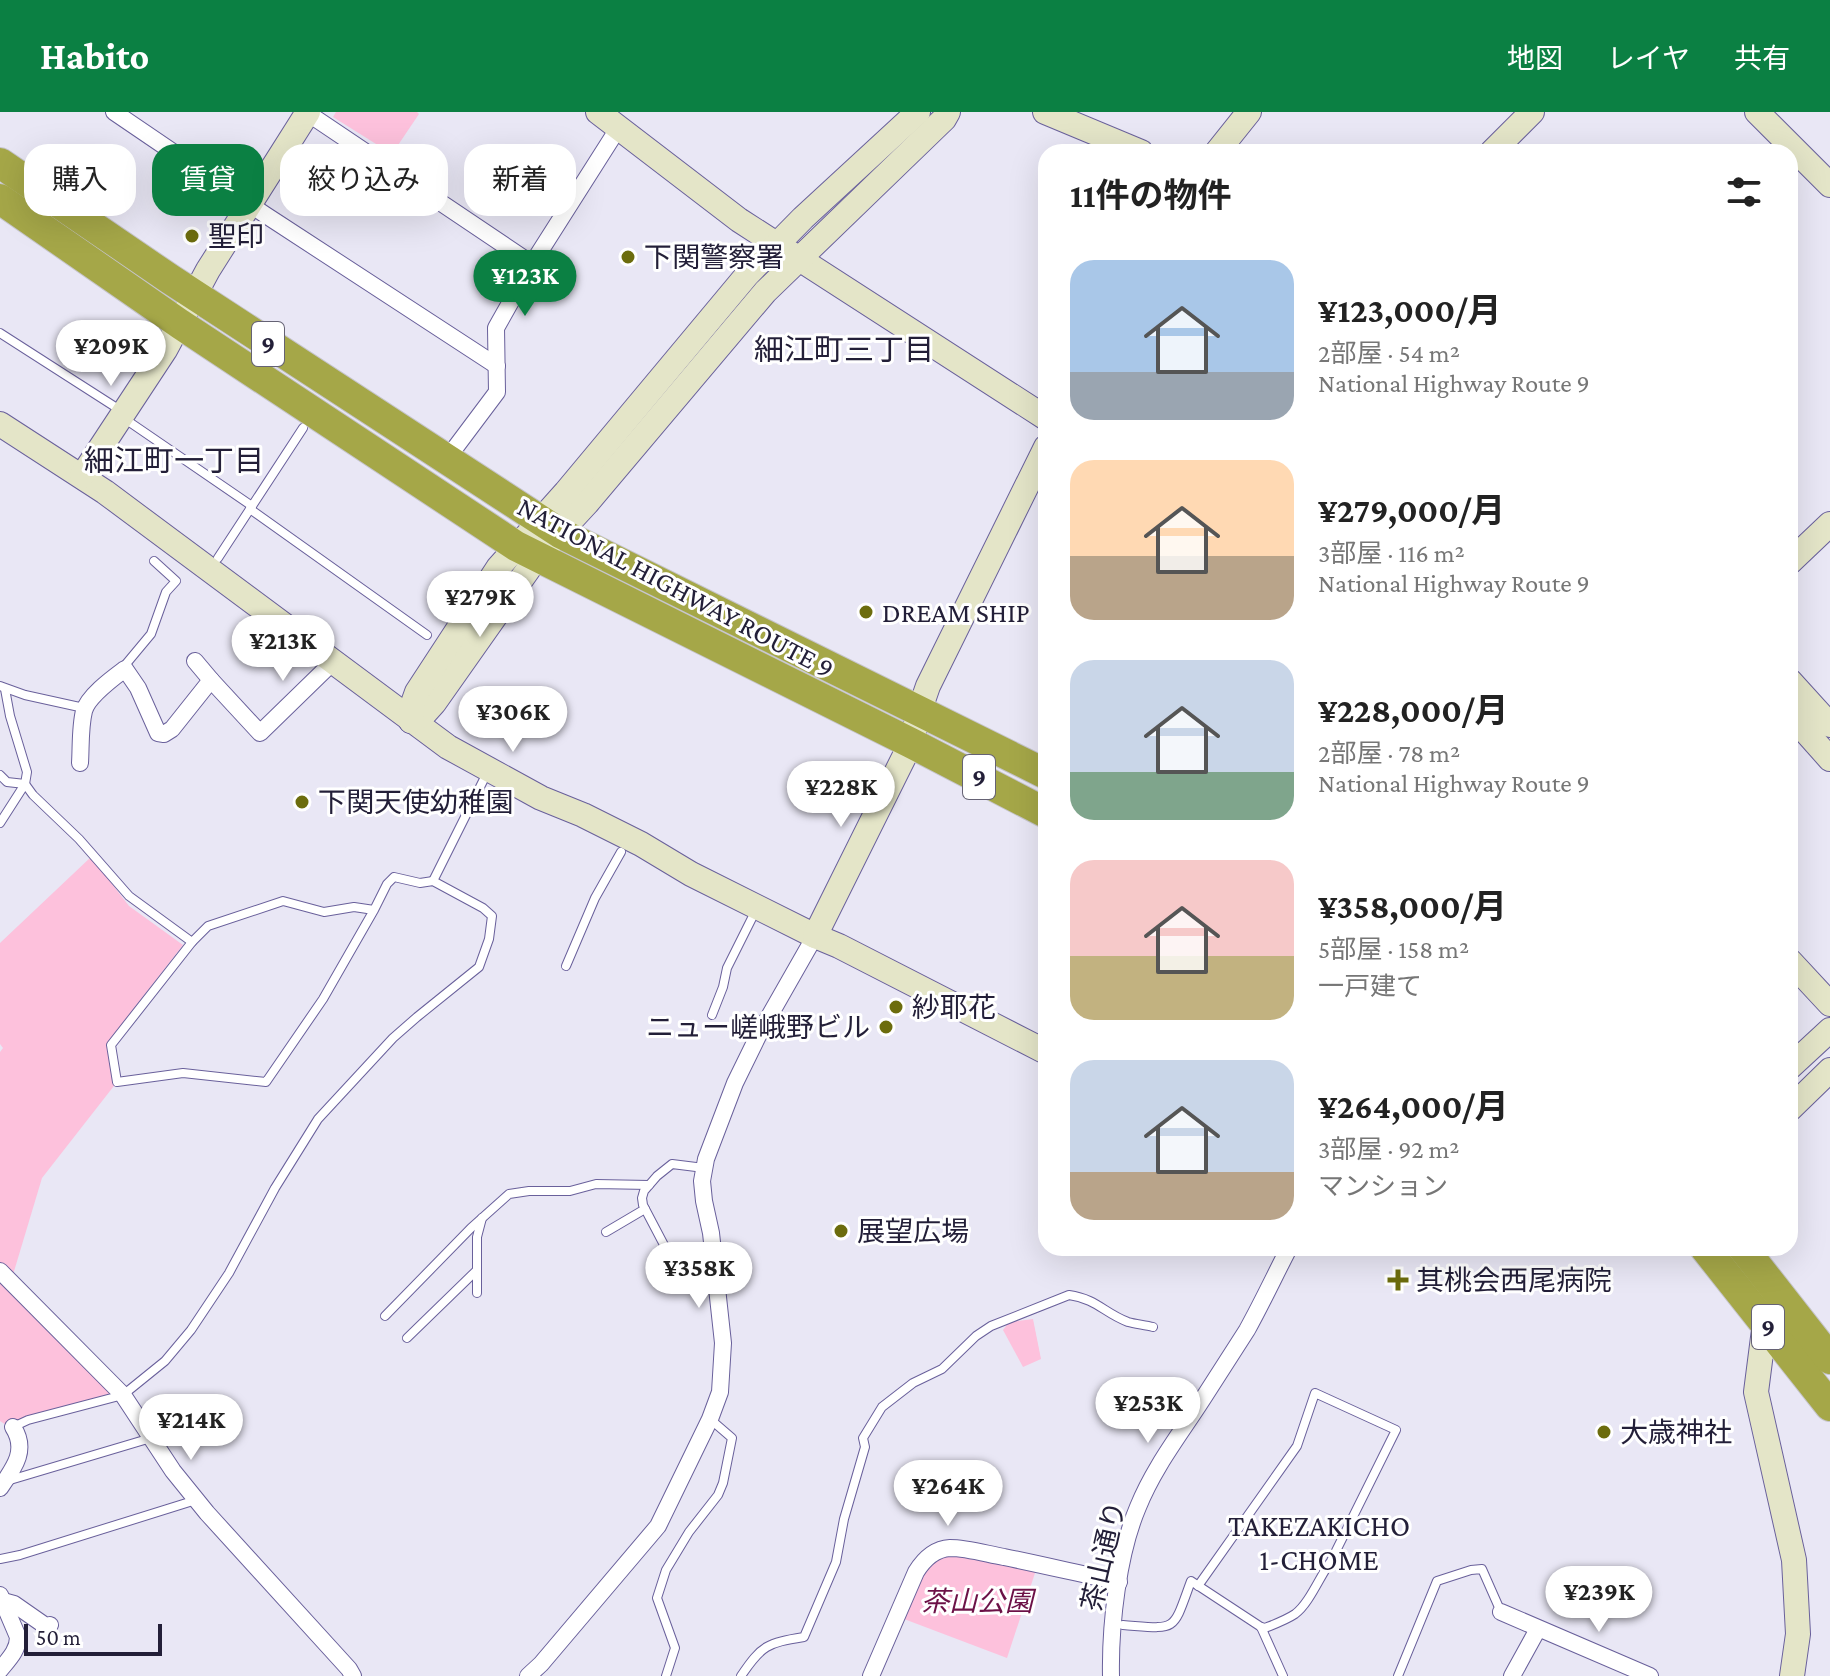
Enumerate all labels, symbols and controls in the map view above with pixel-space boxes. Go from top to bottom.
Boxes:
text: Habito [40,35,149,77]
text: 地図 [1507,43,1563,74]
text: レイヤ [1607,43,1690,74]
text: 共有 [1734,43,1790,74]
chip: 購入 [24,144,136,216]
chip: 賃貸 [152,144,264,216]
chip: 絞り込み [280,144,448,216]
chip: 新着 [464,144,576,216]
icon: filters [1722,170,1766,214]
text: 11件の物件 [1070,177,1231,214]
place label: 聖印 [208,221,264,252]
marker: 聖印 [183,227,201,245]
place label: 下関警察署 [644,242,784,273]
marker: 下関警察署 [619,248,637,266]
pin: ¥123K [469,250,581,318]
text: ¥123K [491,261,559,290]
icon: home [1134,292,1230,388]
text: ¥123,000/月 [1318,292,1502,329]
pin: ¥209K [55,320,167,388]
road number: 9 [252,322,284,366]
text: ¥209K [74,331,148,360]
district label: 細江町三丁目 [754,333,934,366]
text: 2部屋 · 54 m² [1318,339,1460,368]
text: National Highway Route 9 [1318,369,1590,398]
district label: 細江町一丁目 [84,444,264,477]
street label: NATIONAL HIGHWAY ROUTE 9 [512,491,839,684]
icon: home [1134,492,1230,588]
text: ¥279,000/月 [1318,492,1505,529]
text: 3部屋 · 116 m² [1318,539,1465,568]
text: National Highway Route 9 [1318,569,1590,598]
pin: ¥279K [424,571,536,639]
text: ¥279K [445,582,515,611]
place label: DREAM SHIP [882,597,1030,628]
marker: DREAM SHIP [857,603,875,621]
pin: ¥213K [227,615,339,683]
text: ¥213K [250,626,316,655]
pin: ¥306K [457,686,569,754]
icon: home [1134,692,1230,788]
text: ¥228,000/月 [1318,692,1508,729]
text: ¥306K [476,697,550,726]
text: 2部屋 · 78 m² [1318,739,1460,768]
road number: 9 [963,755,995,799]
pin: ¥228K [785,761,897,829]
text: National Highway Route 9 [1318,769,1590,798]
text: ¥228K [805,772,877,801]
place label: 下関天使幼稚園 [318,787,514,818]
marker: 下関天使幼稚園 [293,793,311,811]
text: ¥358,000/月 [1318,888,1507,925]
icon: home [1134,892,1230,988]
text: 5部屋 · 158 m² [1318,935,1469,964]
text: 一戸建て [1318,972,1422,1001]
place label: 紗耶花 [912,992,996,1023]
marker: 紗耶花 [887,998,905,1016]
place label: ニュー嵯峨野ビル [646,1012,870,1043]
marker: ニュー嵯峨野ビル [877,1018,895,1036]
text: ¥264,000/月 [1318,1088,1509,1125]
icon: home [1134,1092,1230,1188]
text: 3部屋 · 92 m² [1318,1135,1459,1164]
text: マンション [1318,1172,1448,1201]
place label: 展望広場 [857,1216,969,1247]
marker: 展望広場 [832,1222,850,1240]
pin: ¥358K [643,1242,755,1310]
text: ¥358K [663,1253,735,1282]
place label: 其桃会西尾病院 [1416,1265,1612,1296]
marker: 其桃会西尾病院 [1387,1269,1409,1291]
road number: 9 [1752,1305,1784,1349]
pin: ¥253K [1092,1377,1204,1445]
text: ¥253K [1113,1388,1183,1417]
pin: ¥214K [135,1394,247,1462]
text: ¥214K [157,1405,225,1434]
place label: 大歳神社 [1620,1417,1732,1448]
marker: 大歳神社 [1595,1423,1613,1441]
pin: ¥264K [892,1460,1004,1528]
text: ¥264K [912,1471,984,1500]
street label: 茶山通り [1076,1498,1131,1614]
district label: TAKEZAKICHO 1-CHOME [1228,1509,1410,1576]
pin: ¥239K [1543,1566,1655,1634]
text: ¥239K [1563,1577,1635,1606]
park label: 茶山公園 [921,1586,1037,1617]
scale bar [24,1620,162,1656]
text: 50 m [36,1625,81,1650]

